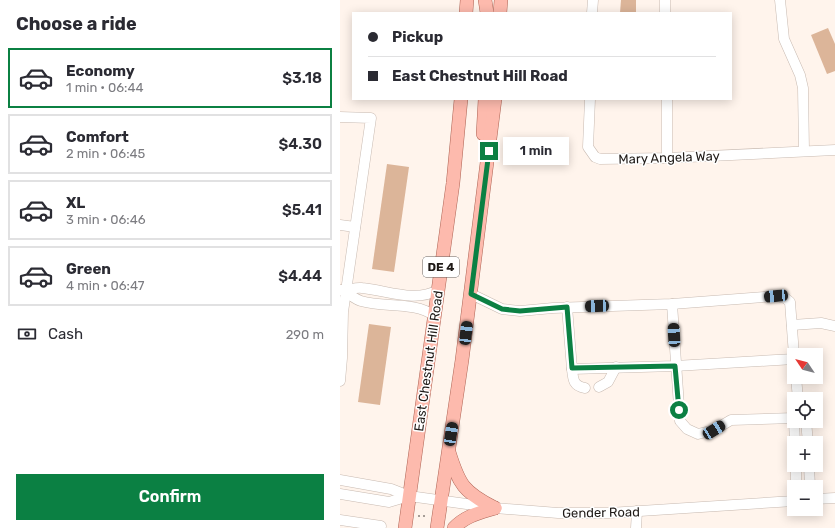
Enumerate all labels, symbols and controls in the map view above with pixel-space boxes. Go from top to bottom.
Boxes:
text: Choose a ride [16,13,137,35]
text: Pickup [392,28,443,46]
icon: car [18,60,54,96]
text: Economy [66,62,135,80]
text: East Chestnut Hill Road [392,67,568,85]
text: $3.18 [282,69,322,87]
text: 1 min · 06:44 [66,80,144,95]
icon: car [18,126,54,162]
text: Comfort [66,128,129,146]
text: $4.30 [278,135,322,153]
callout: 1 min [503,137,569,165]
route end [480,142,498,160]
text: 1 min [520,143,552,158]
text: 2 min · 06:45 [66,146,145,161]
street label: Mary Angela Way [618,148,720,168]
icon: car [18,192,54,228]
text: XL [66,194,85,212]
text: $5.41 [282,201,322,219]
text: 3 min · 06:46 [66,212,146,227]
road number: DE 4 [423,257,459,277]
icon: car [18,258,54,294]
text: Green [66,260,111,278]
text: $4.44 [278,267,322,285]
text: 4 min · 06:47 [66,278,144,293]
car [764,289,788,303]
street label: East Chestnut Hill Road [411,290,446,433]
car [585,300,609,312]
car [459,320,473,346]
icon: cash [16,323,38,345]
car [667,323,681,347]
text: Cash [48,325,83,343]
text: 290 m [286,327,324,342]
north arrow [787,348,823,384]
map controls [787,348,823,516]
button: locate [787,392,823,428]
route start [670,401,688,419]
car [701,419,727,441]
car [443,421,459,447]
button: + [787,436,823,472]
button: Confirm [16,474,324,520]
button: − [787,480,823,516]
street label: Gender Road [562,504,640,521]

